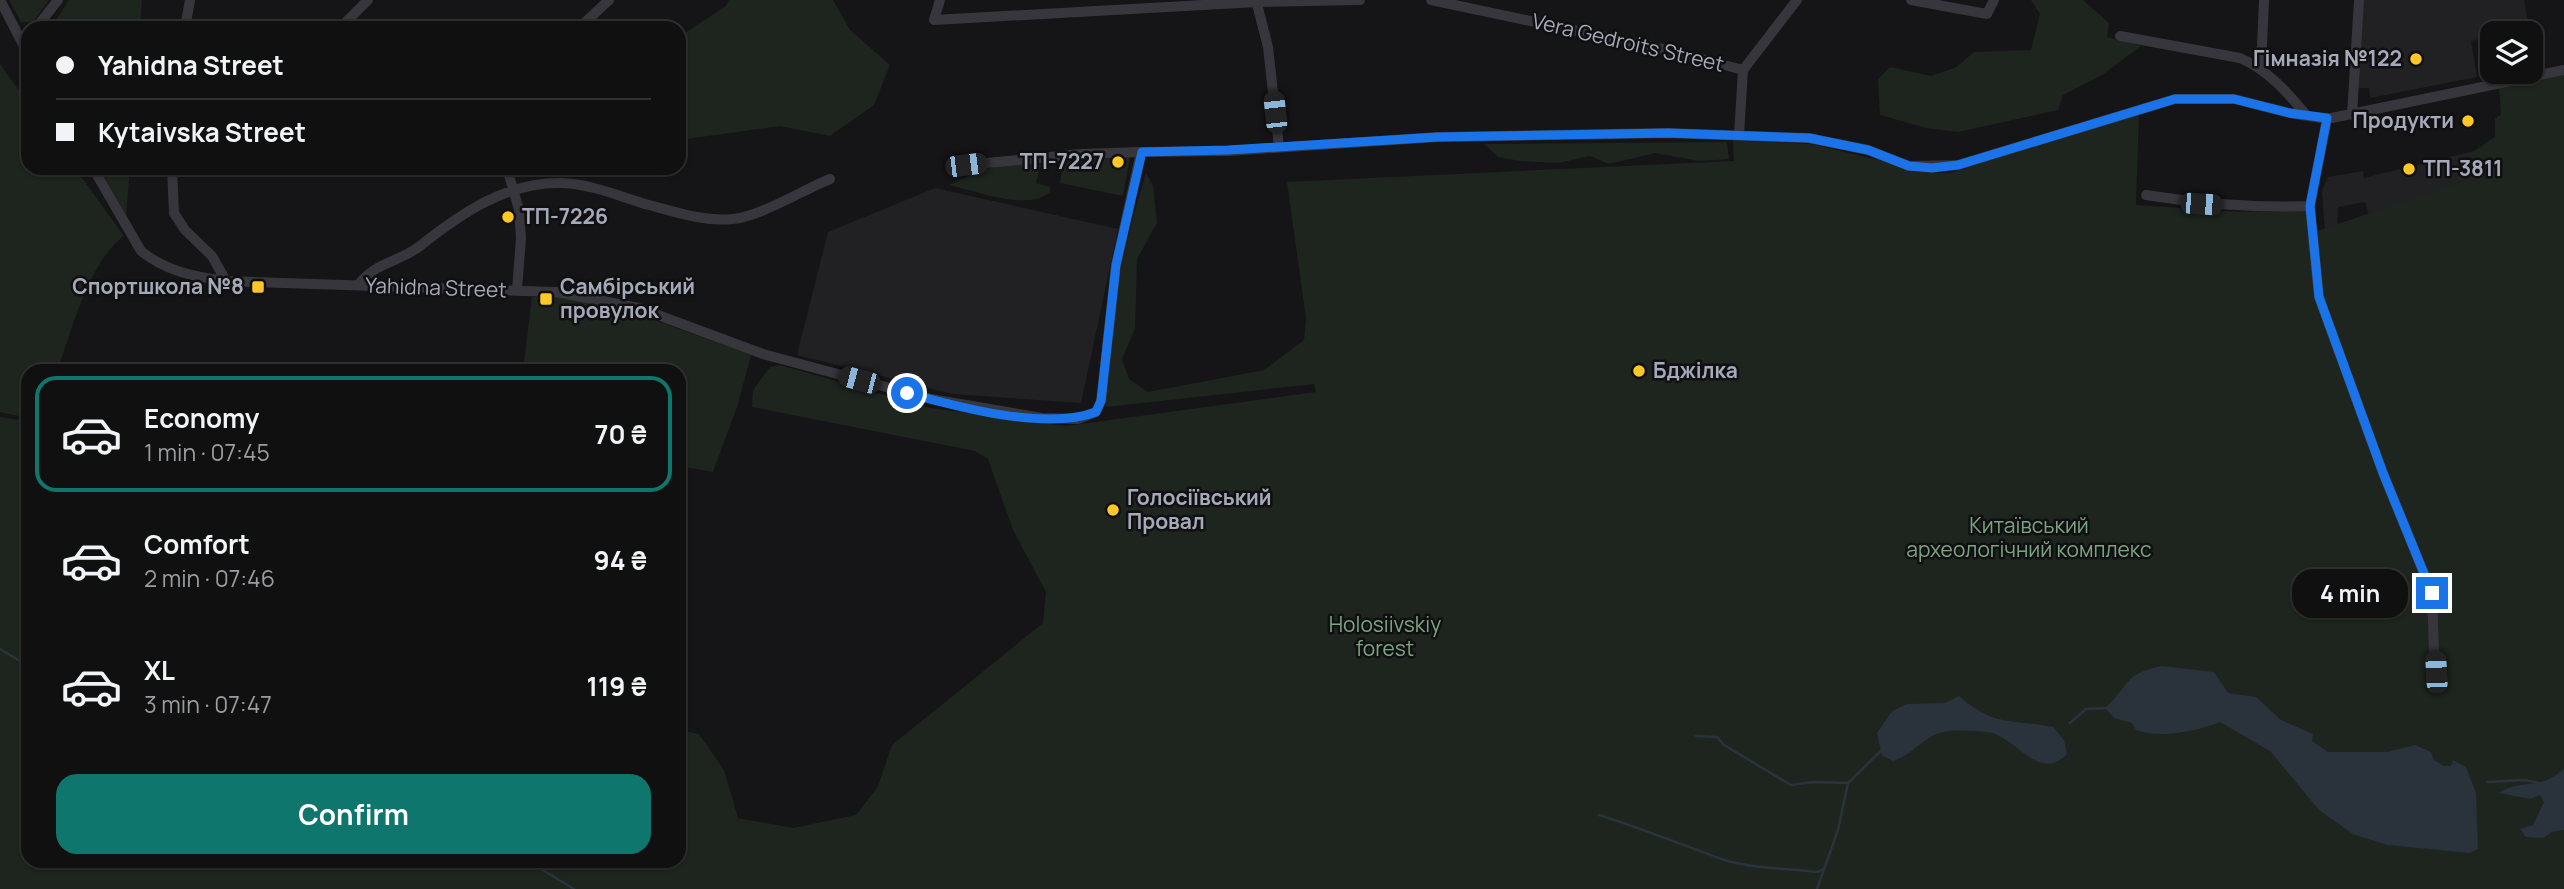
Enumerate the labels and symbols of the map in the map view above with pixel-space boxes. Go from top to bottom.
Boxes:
street label: Vera Gedroits Street [1529,6,1727,78]
place label: Гімназія №122 [2253,44,2402,72]
marker: Гімназія №122 [2408,51,2424,67]
car [1263,90,1288,134]
place label: Продукти [2353,106,2454,134]
marker: Продукти [2460,113,2476,129]
place label: ТП-7227 [1020,147,1104,175]
car [944,152,989,178]
marker: ТП-7227 [1110,154,1126,170]
place label: ТП-3811 [2423,154,2502,182]
marker: ТП-3811 [2401,161,2417,177]
car [2180,192,2223,216]
place label: ТП-7226 [522,202,608,230]
marker: ТП-7226 [500,209,516,225]
street label: Yahidna Street [365,271,507,303]
place label: Спортшкола №8 [72,272,244,300]
place label: Самбірський провулок [560,272,695,324]
marker: Спортшкола №8 [250,279,266,295]
marker: Самбірський провулок [538,291,554,307]
place label: Бджілка [1653,356,1738,384]
marker: Бджілка [1631,363,1647,379]
car [836,364,883,396]
route start [891,377,923,409]
place label: Голосіївський Провал [1127,483,1272,535]
marker: Голосіївський Провал [1105,502,1121,518]
park label: Китаївський археологічний комплекс [1906,511,2152,563]
callout: 4 min [2292,568,2408,618]
route end [2416,577,2448,609]
park label: Holosiivskiy forest [1329,610,1441,662]
car [2425,650,2448,694]

